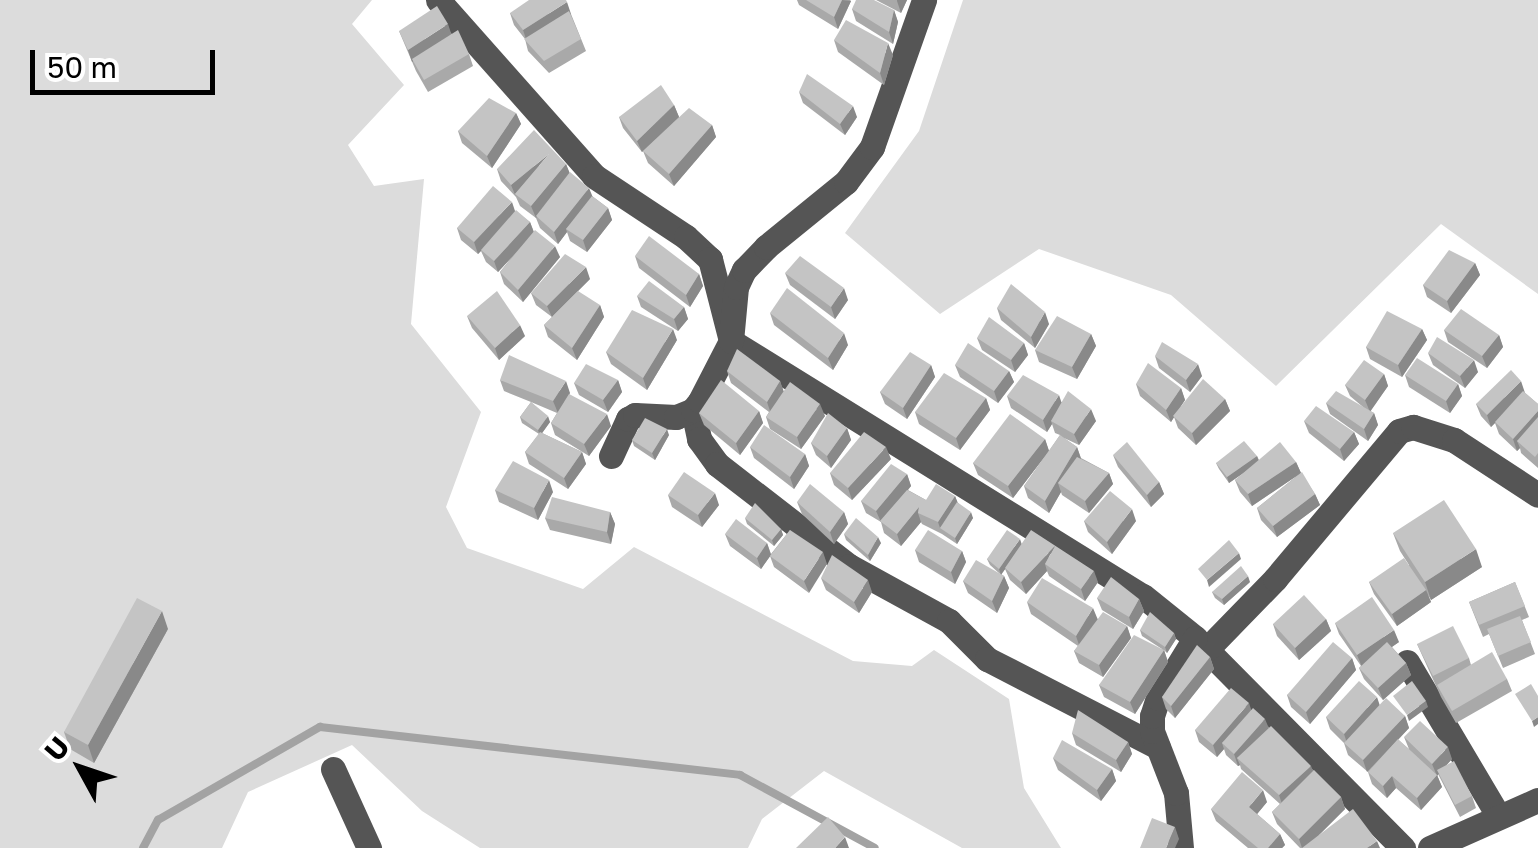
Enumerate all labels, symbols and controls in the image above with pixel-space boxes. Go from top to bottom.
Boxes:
scale bar [35,30,220,92]
text: 50 m [47,49,117,85]
north arrow [30,718,130,818]
text: U [37,730,76,767]

